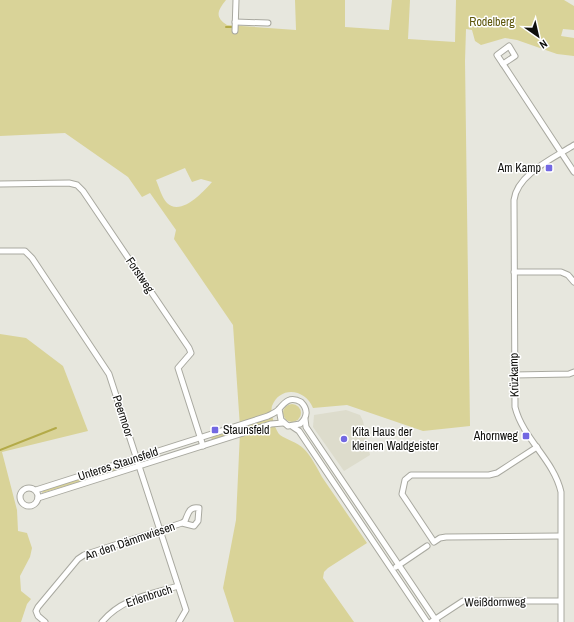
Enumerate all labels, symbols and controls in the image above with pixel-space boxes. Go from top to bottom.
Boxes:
park label: Rodelberg [469,14,515,30]
north arrow [518,16,558,56]
text: N [537,37,550,52]
place label: Am Kamp [497,160,541,176]
marker: Am Kamp [544,163,554,173]
street label: Forstweg [122,254,158,296]
street label: Krüzkamp [506,353,522,397]
street label: Peermoor [109,393,138,440]
place label: Staunsfeld [223,422,270,438]
place label: Kita Haus der kleinen Waldgeister [352,424,439,454]
marker: Staunsfeld [210,425,220,435]
place label: Ahornweg [473,428,519,444]
marker: Ahornweg [521,431,531,441]
marker: Kita Haus der kleinen Waldgeister [339,434,349,444]
street label: Unteres Staunsfeld [76,443,160,485]
street label: An den Dämmwiesen [82,518,177,564]
street label: Erlenbruch [124,581,174,611]
street label: Weißdornweg [464,593,526,611]

